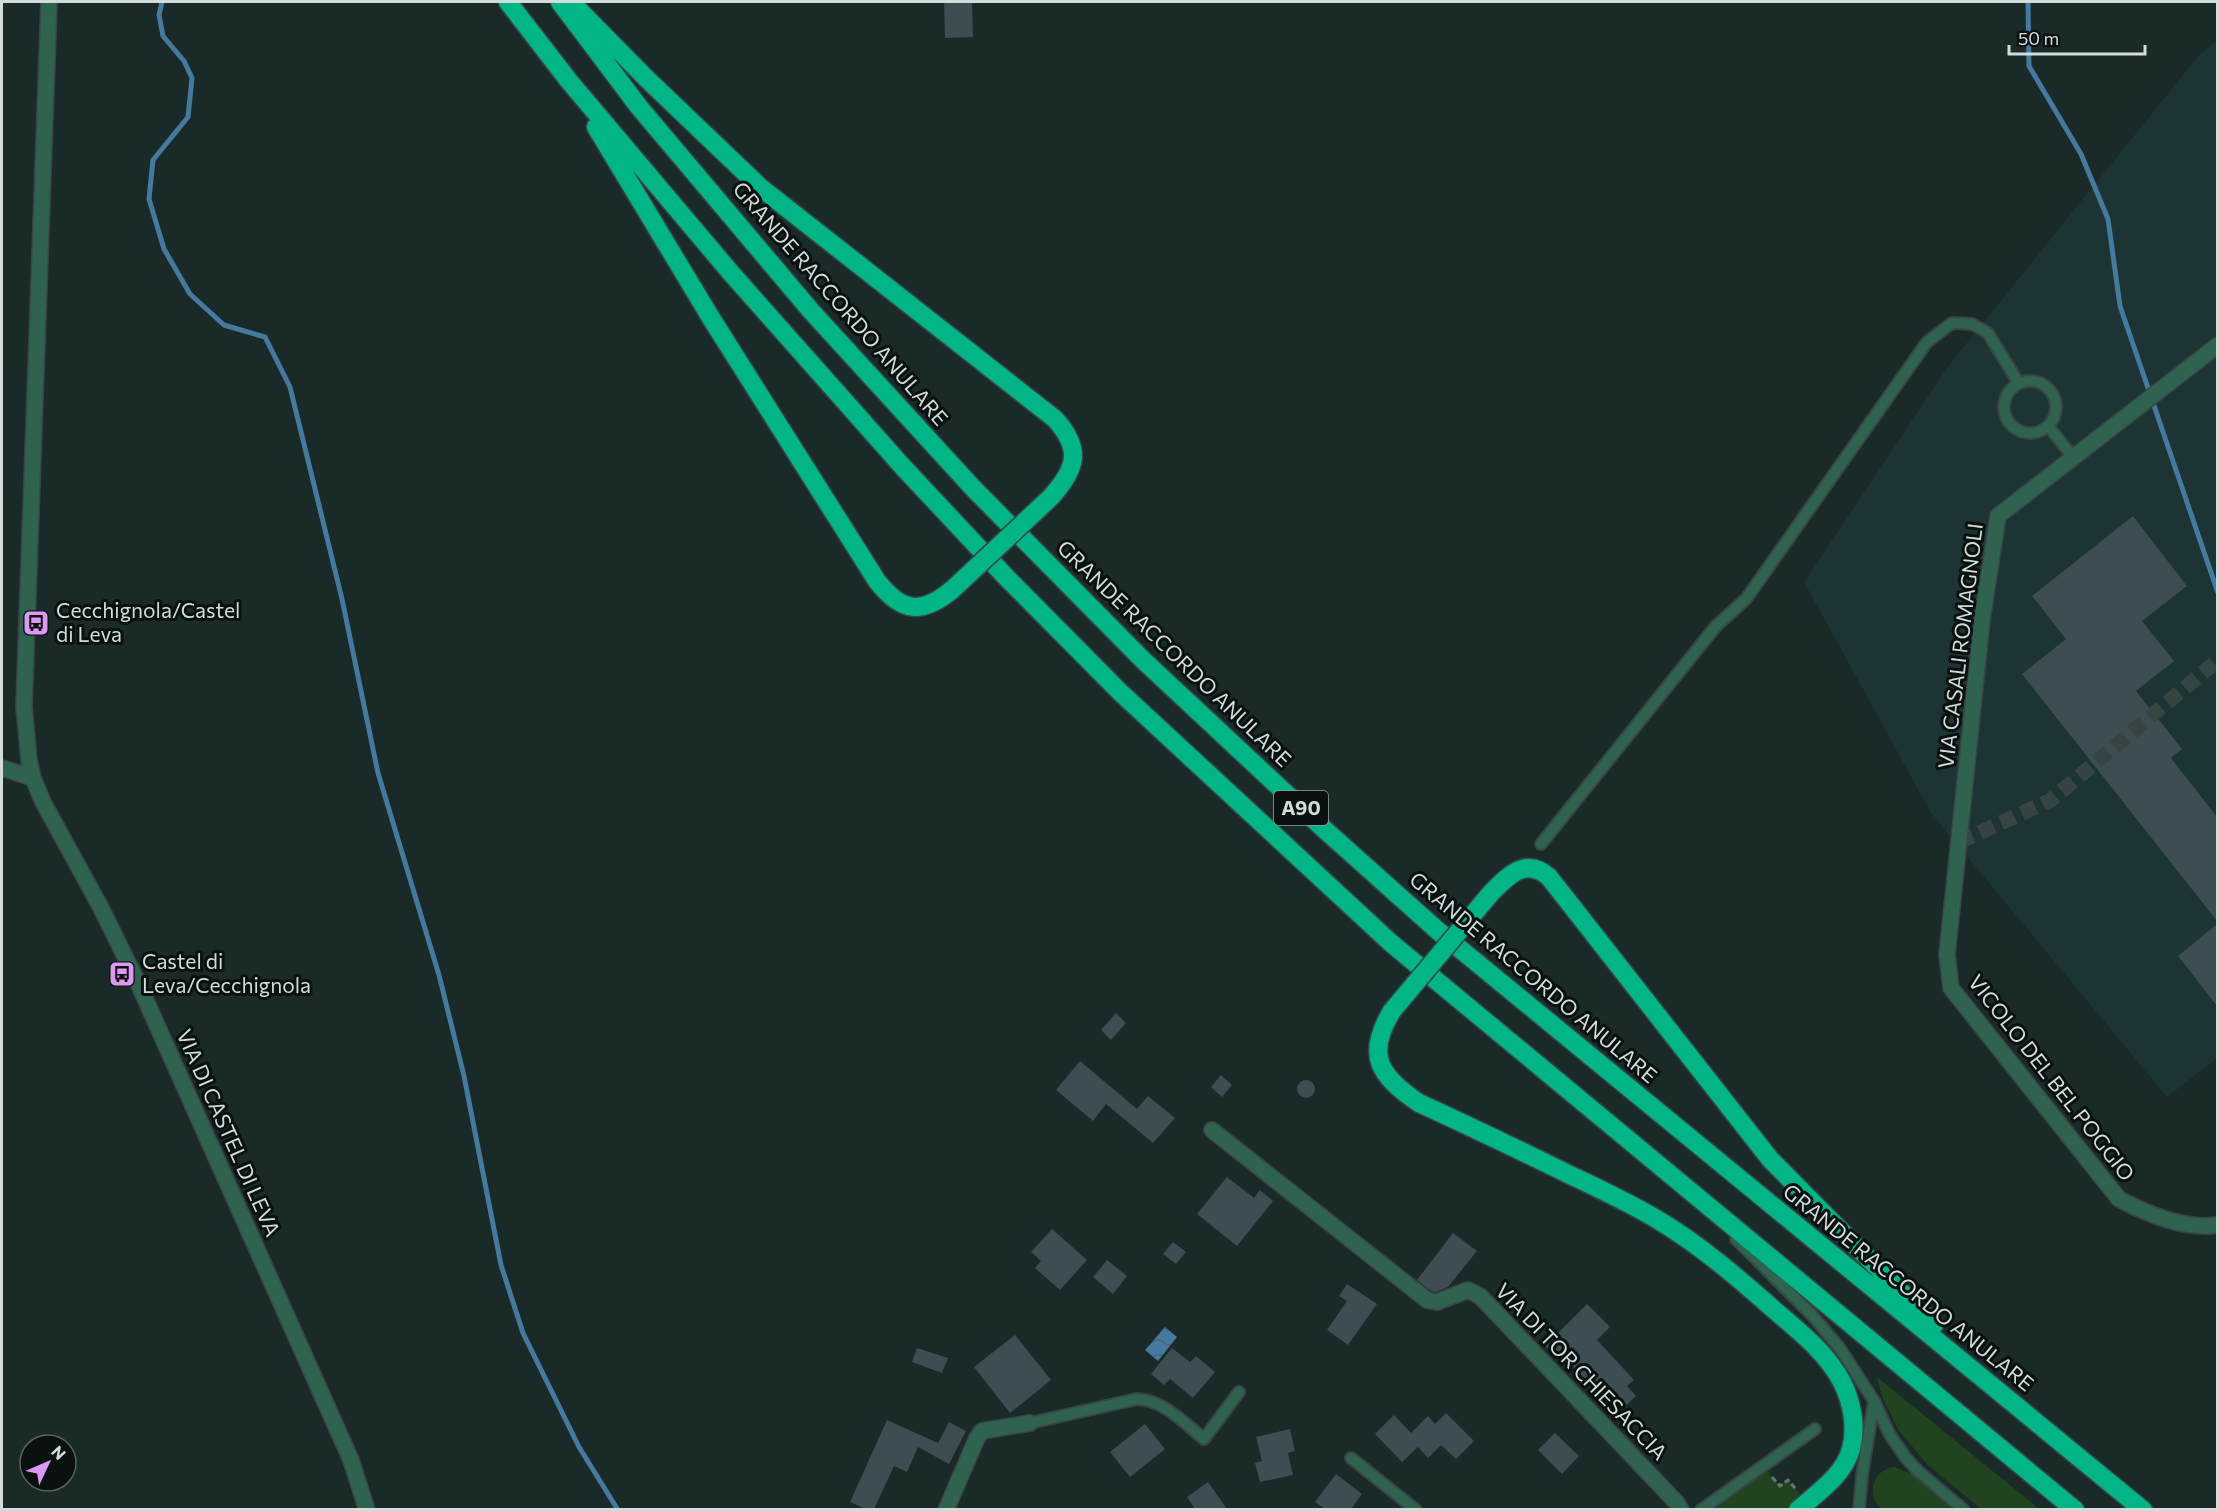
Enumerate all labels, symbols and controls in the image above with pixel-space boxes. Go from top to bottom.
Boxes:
scale bar [2009,18,2146,56]
text: 50 m [2018,27,2059,49]
street label: GRANDE RACCORDO ANULARE [728,176,954,430]
street label: VIA CASALI ROMAGNOLI [1932,522,1987,770]
street label: GRANDE RACCORDO ANULARE [1053,535,1297,771]
place label: Cecchignola/Castel di Leva [56,597,240,646]
bus stop icon: Cecchignola/Castel di Leva [21,608,51,638]
road number: A90 [1274,791,1328,825]
street label: GRANDE RACCORDO ANULARE [1405,866,1663,1088]
place label: Castel di Leva/Cecchignola [142,948,311,997]
bus stop icon: Castel di Leva/Cecchignola [107,959,137,989]
street label: VICOLO DEL BEL POGGIO [1964,969,2140,1185]
street label: VIA DI CASTEL DI LEVA [172,1025,286,1240]
street label: GRANDE RACCORDO ANULARE [1779,1178,2039,1396]
street label: VIA DI TOR CHIESACCIA [1491,1277,1673,1465]
north arrow [18,1433,78,1493]
text: N [48,1441,70,1463]

